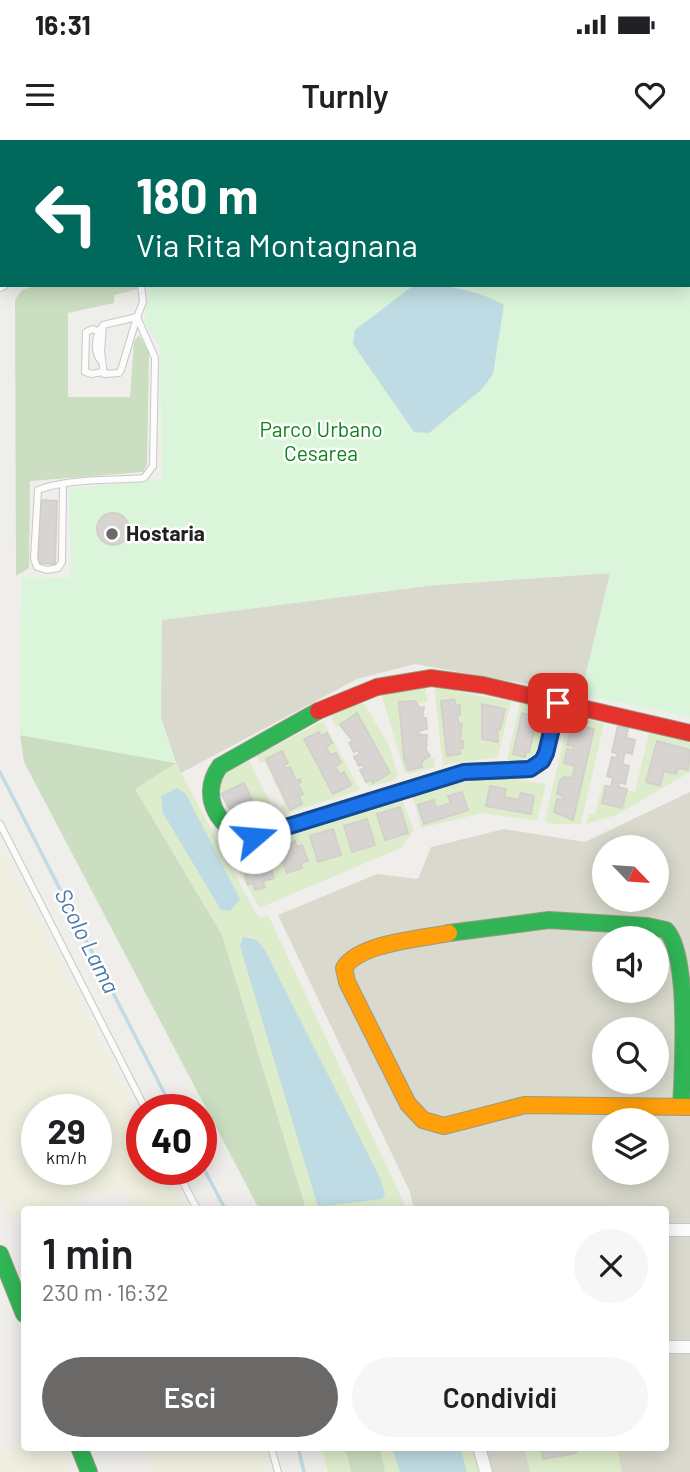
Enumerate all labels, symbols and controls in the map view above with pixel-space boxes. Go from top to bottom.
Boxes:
text: 16:31 [35,9,91,40]
icon: menu [21,76,59,114]
text: Turnly [301,76,389,114]
icon: heart [631,76,669,114]
text: 180 m [136,165,259,224]
icon: left [21,168,112,259]
text: Via Rita Montagnana [136,225,418,263]
park label: Parco Urbano Cesarea [259,416,383,465]
place label: Hostaria [126,520,205,545]
marker: Hostaria [104,526,120,542]
pin [528,673,588,733]
icon: arrive [539,684,577,722]
position arrow [217,800,291,874]
north arrow [592,835,668,912]
map controls [592,835,669,1185]
water label: Scolo Lama [50,883,126,998]
button: sound [592,926,669,1003]
button: search [592,1017,669,1094]
speed limit sign: 40 [126,1094,217,1185]
button: layers [592,1108,669,1185]
text: 29 [47,1109,86,1151]
text: km/h [46,1146,87,1168]
text: 1 min [42,1227,134,1277]
button: close [574,1229,648,1303]
text: 230 m · 16:32 [42,1278,169,1306]
button: Esci [42,1357,338,1437]
button: Condividi [352,1357,648,1437]

